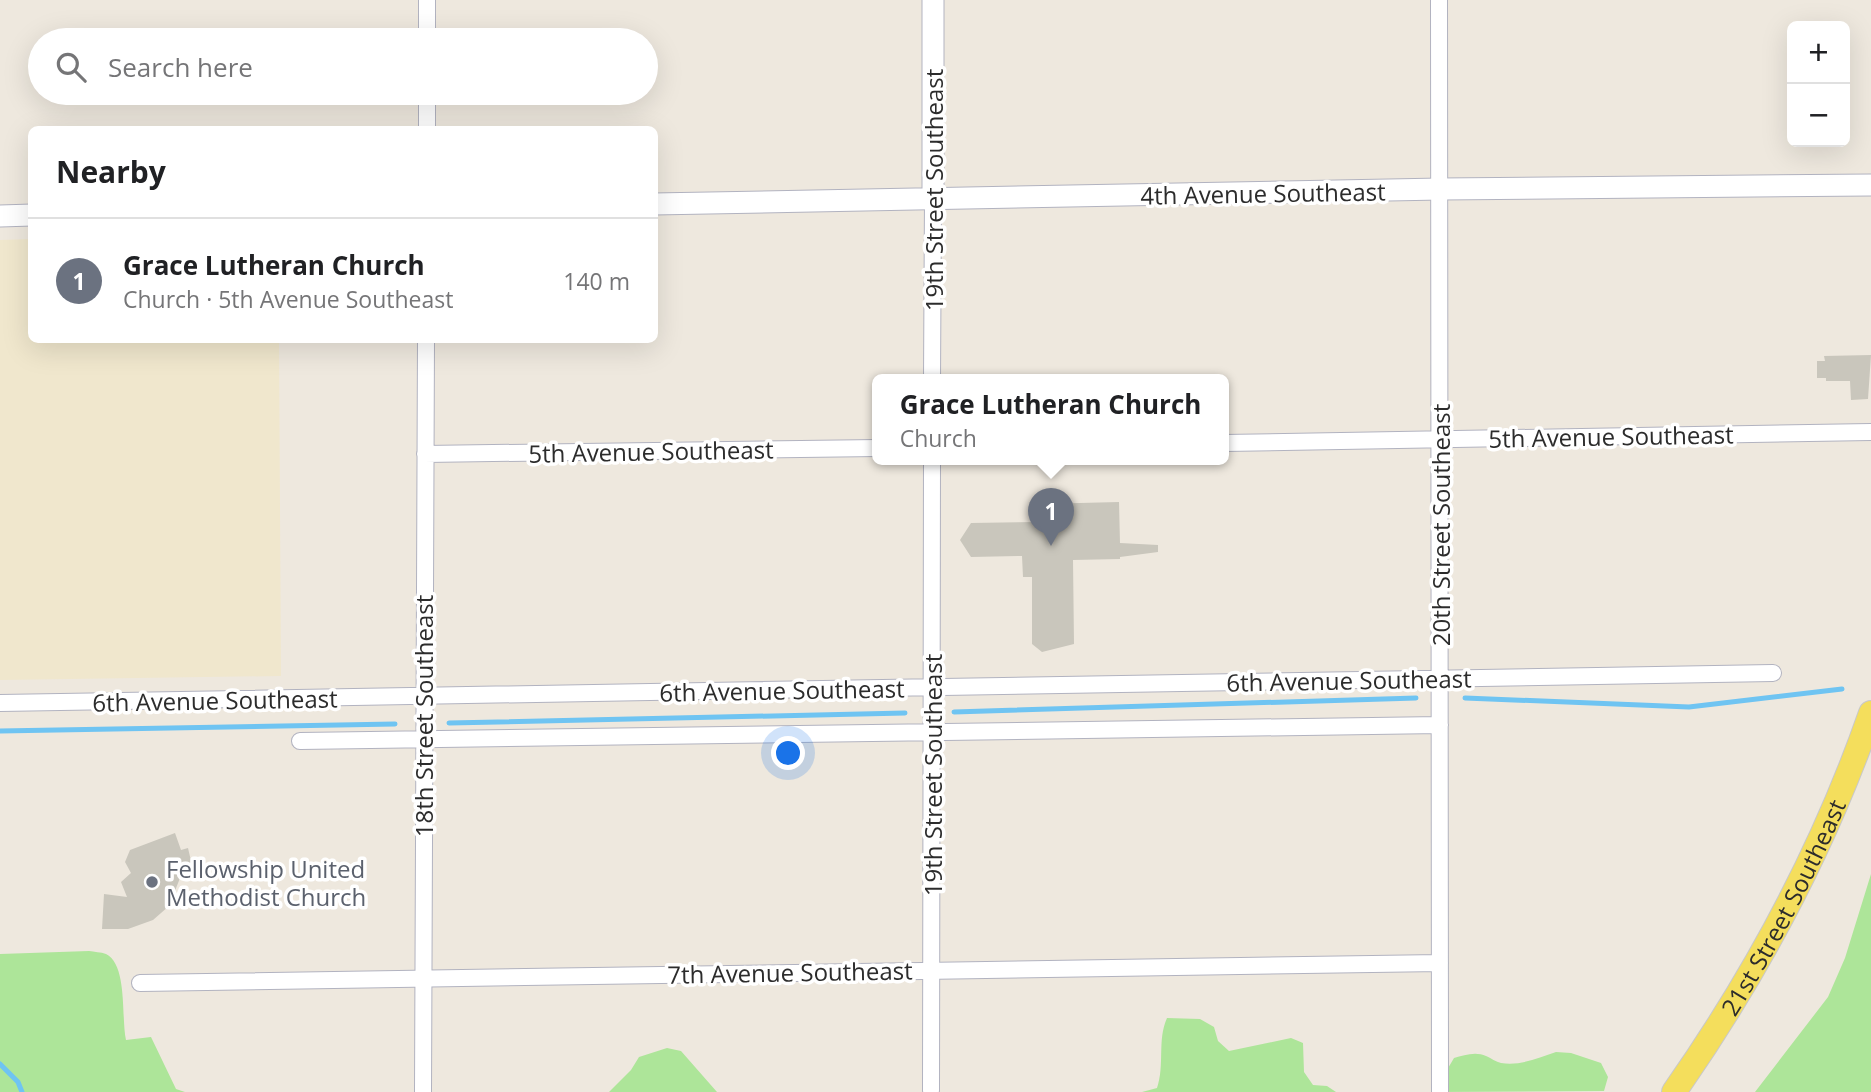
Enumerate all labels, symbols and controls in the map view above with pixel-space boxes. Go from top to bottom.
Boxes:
map controls [1787,21,1850,147]
button: + [1787,21,1850,84]
search box [28,28,658,105]
icon: search [52,48,90,86]
text: Search here [108,49,253,85]
street label: 19th Street Southeast [917,69,950,311]
button: − [1787,84,1850,147]
text: Nearby [56,151,166,192]
street label: 4th Avenue Southeast [1140,174,1386,212]
text: Grace Lutheran Church [123,247,425,283]
text: 1 [72,265,86,297]
text: 140 m [563,265,630,297]
text: Church · 5th Avenue Southeast [123,283,453,315]
popup [872,374,1229,465]
text: Grace Lutheran Church [900,386,1201,422]
street label: 20th Street Southeast [1424,404,1457,646]
street label: 5th Avenue Southeast [1488,417,1734,455]
text: Church [900,422,977,454]
street label: 5th Avenue Southeast [528,432,774,470]
pin: 1 [1028,488,1074,546]
street label: 18th Street Southeast [407,595,440,837]
street label: 19th Street Southeast [916,654,949,896]
street label: 6th Avenue Southeast [1226,661,1472,699]
street label: 6th Avenue Southeast [659,671,905,709]
street label: 6th Avenue Southeast [92,681,338,719]
your location [771,736,805,770]
street label: 21st Street Southeast [1712,794,1852,1021]
place label: Fellowship United Methodist Church [166,852,366,913]
marker: Fellowship United Methodist Church [144,874,160,890]
street label: 7th Avenue Southeast [667,953,913,991]

